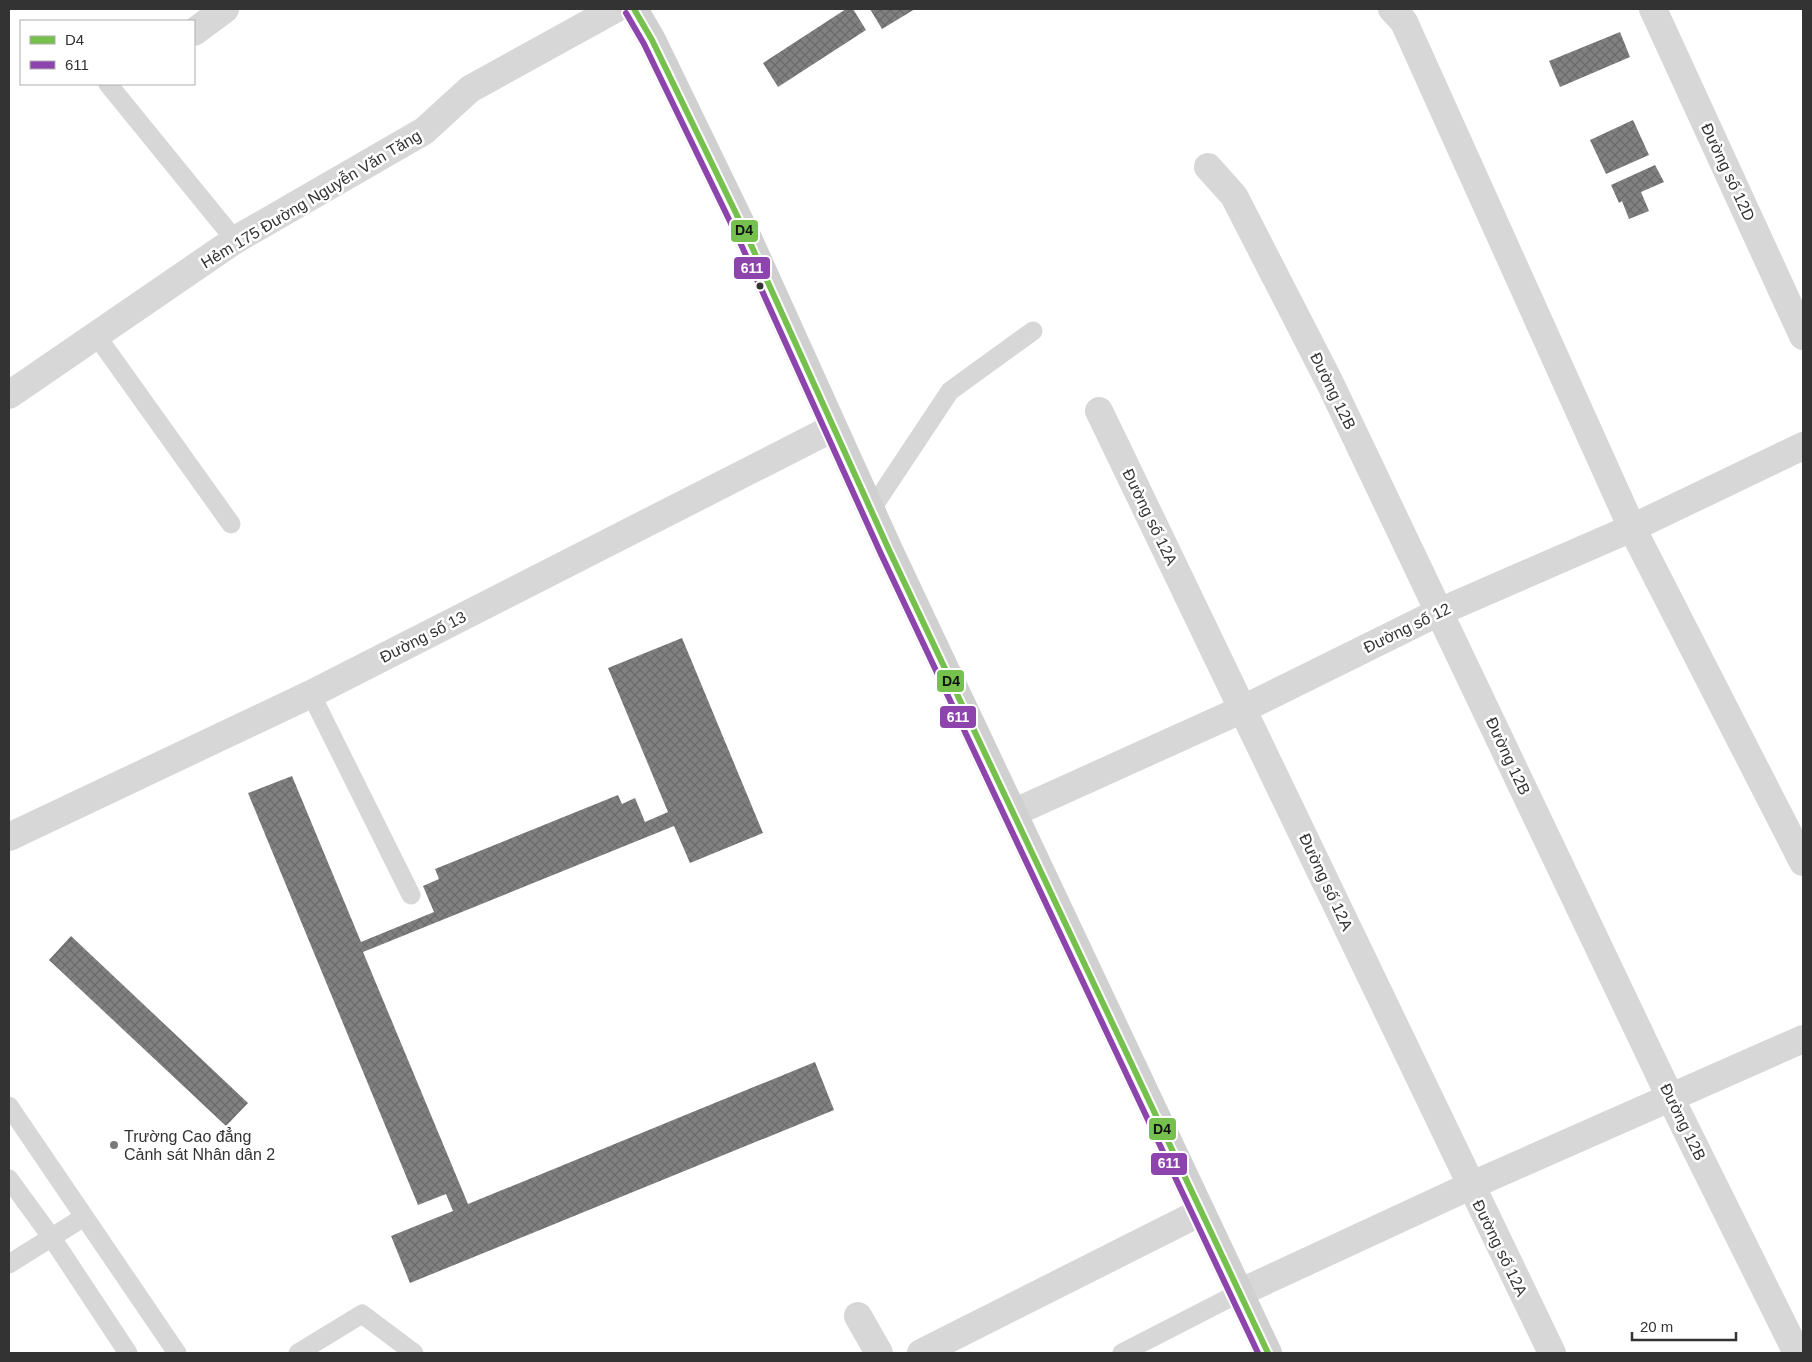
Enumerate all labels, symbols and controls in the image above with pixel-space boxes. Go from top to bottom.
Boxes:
legend [20,20,195,85]
text: D4 [65,31,84,48]
text: 611 [65,56,89,73]
street label: Đường số 12D [1698,121,1758,223]
street label: Hẻm 175 Đường Nguyễn Văn Tăng [198,126,424,271]
line badge: D4 [730,219,759,243]
text: D4 [735,222,753,238]
line badge: 611 [733,256,771,280]
text: 611 [741,260,764,276]
unlabelled marker [755,281,765,291]
street label: Đường 12B [1307,350,1359,432]
street label: Đường số 12A [1119,466,1181,568]
street label: Đường số 12 [1361,600,1453,656]
street label: Đường số 13 [377,608,469,666]
line badge: D4 [936,669,965,693]
text: D4 [942,673,960,689]
line badge: 611 [939,705,977,729]
text: 611 [947,709,970,725]
street label: Đường 12B [1483,715,1533,797]
street label: Đường số 12A [1296,831,1356,933]
street label: Đường 12B [1657,1081,1709,1163]
line badge: D4 [1148,1117,1177,1141]
text: D4 [1153,1121,1171,1137]
place label: Trường Cao đẳng Cảnh sát Nhân dân 2 [124,1127,275,1163]
marker: Trường Cao đẳng Cảnh sát Nhân dân 2 [108,1139,120,1151]
line badge: 611 [1150,1152,1188,1176]
text: 611 [1158,1155,1181,1171]
street label: Đường số 12A [1469,1197,1531,1299]
scale bar [1632,1310,1736,1342]
text: 20 m [1640,1318,1673,1335]

